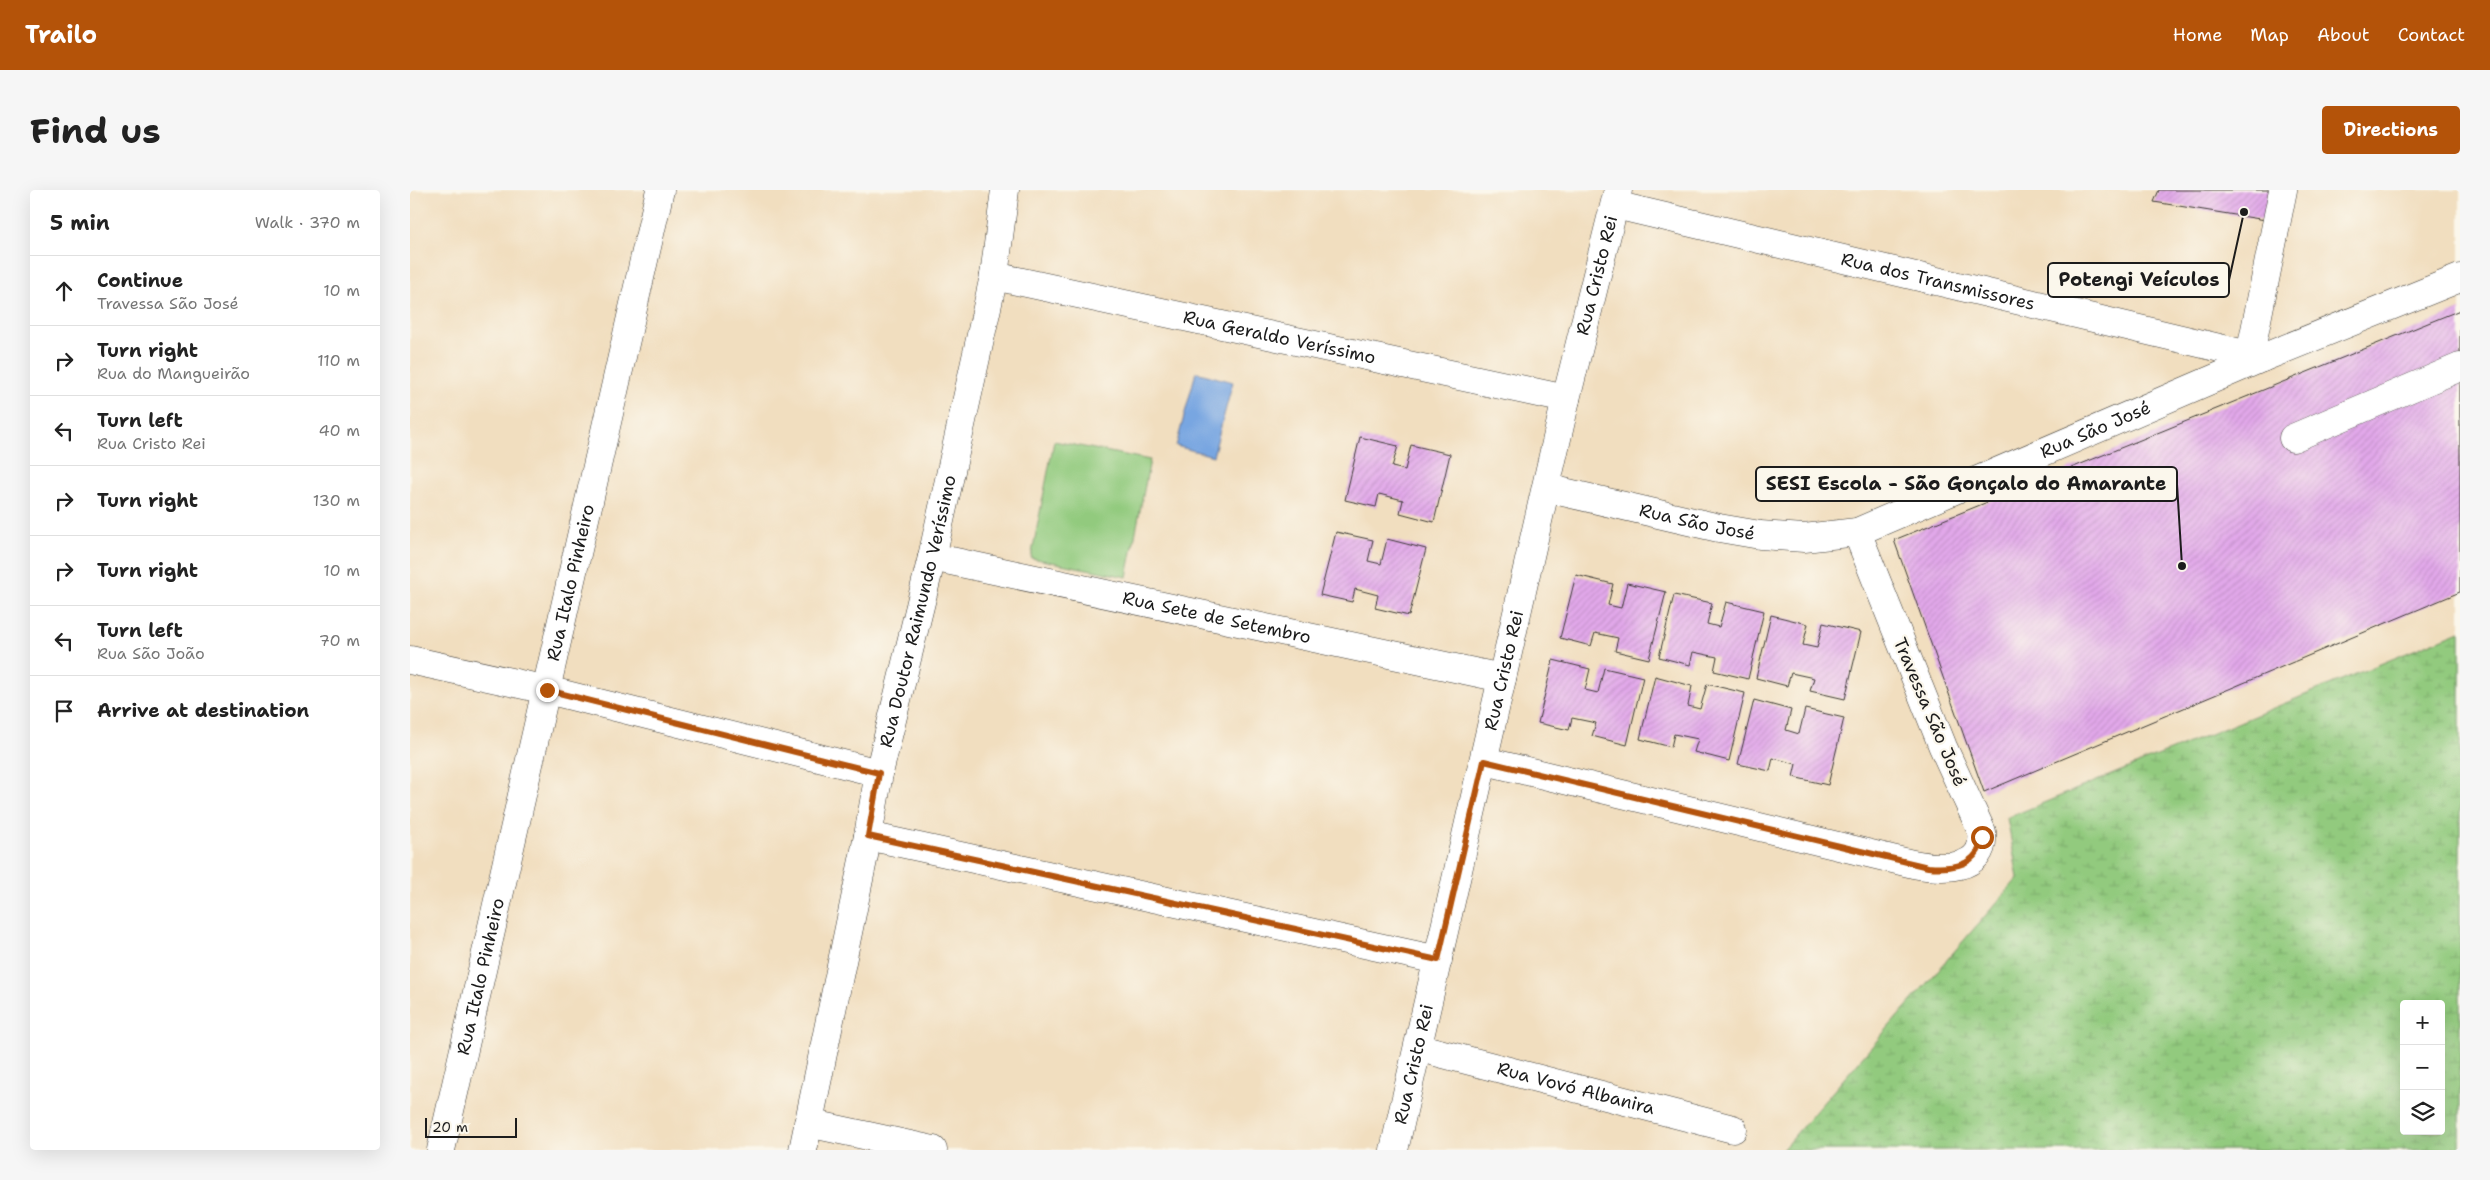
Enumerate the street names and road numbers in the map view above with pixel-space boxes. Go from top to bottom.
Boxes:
street label: Rua Cristo Rei [1570,213,1623,338]
street label: Rua dos Transmissores [1839,247,2037,316]
street label: Rua Geraldo Veríssimo [1181,305,1378,370]
street label: Rua São José [2036,395,2154,464]
street label: Rua Doutor Raimundo Veríssimo [874,473,962,750]
street label: Rua São José [1637,498,1757,546]
street label: Rua Italo Pinheiro [541,502,600,663]
street label: Rua Sete de Setembro [1120,586,1313,649]
street label: Rua Cristo Rei [1478,608,1529,733]
street label: Travessa São José [1888,634,1972,790]
street label: Rua Italo Pinheiro [451,896,510,1057]
street label: Rua Cristo Rei [1388,1002,1439,1127]
street label: Rua Vovó Albanira [1494,1056,1657,1120]

